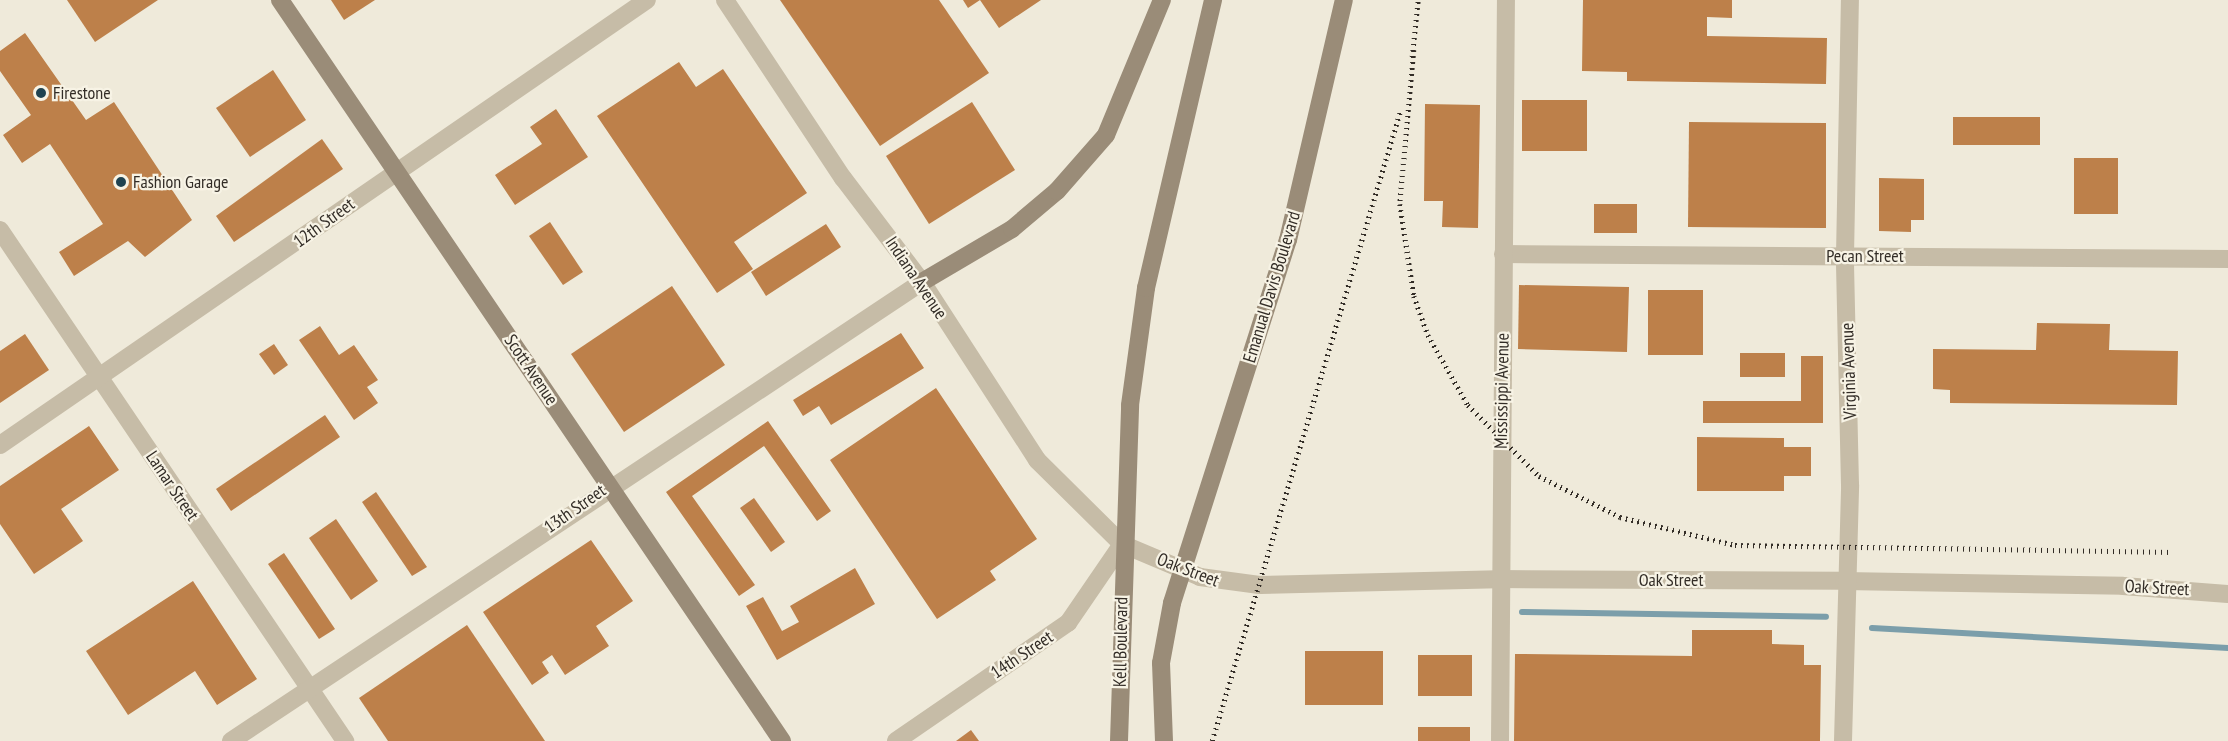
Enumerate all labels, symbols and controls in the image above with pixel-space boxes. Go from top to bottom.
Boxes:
place label: Firestone [53,82,111,104]
marker: Firestone [34,86,48,100]
place label: Fashion Garage [133,171,228,193]
marker: Fashion Garage [114,175,128,189]
street label: 12th Street [289,194,359,252]
street label: Emanual Davis Boulevard [1239,209,1305,365]
street label: Indiana Avenue [880,232,952,324]
street label: Pecan Street [1826,245,1904,267]
street label: Virginia Avenue [1837,322,1861,420]
street label: Scott Avenue [499,330,563,410]
street label: Mississippi Avenue [1490,333,1514,449]
street label: Lamar Street [141,447,203,525]
street label: 13th Street [540,480,610,538]
street label: Oak Street [1154,548,1222,592]
street label: Oak Street [1638,569,1704,591]
street label: Oak Street [2124,576,2190,600]
street label: Kell Boulevard [1109,597,1133,687]
street label: 14th Street [987,626,1057,684]

